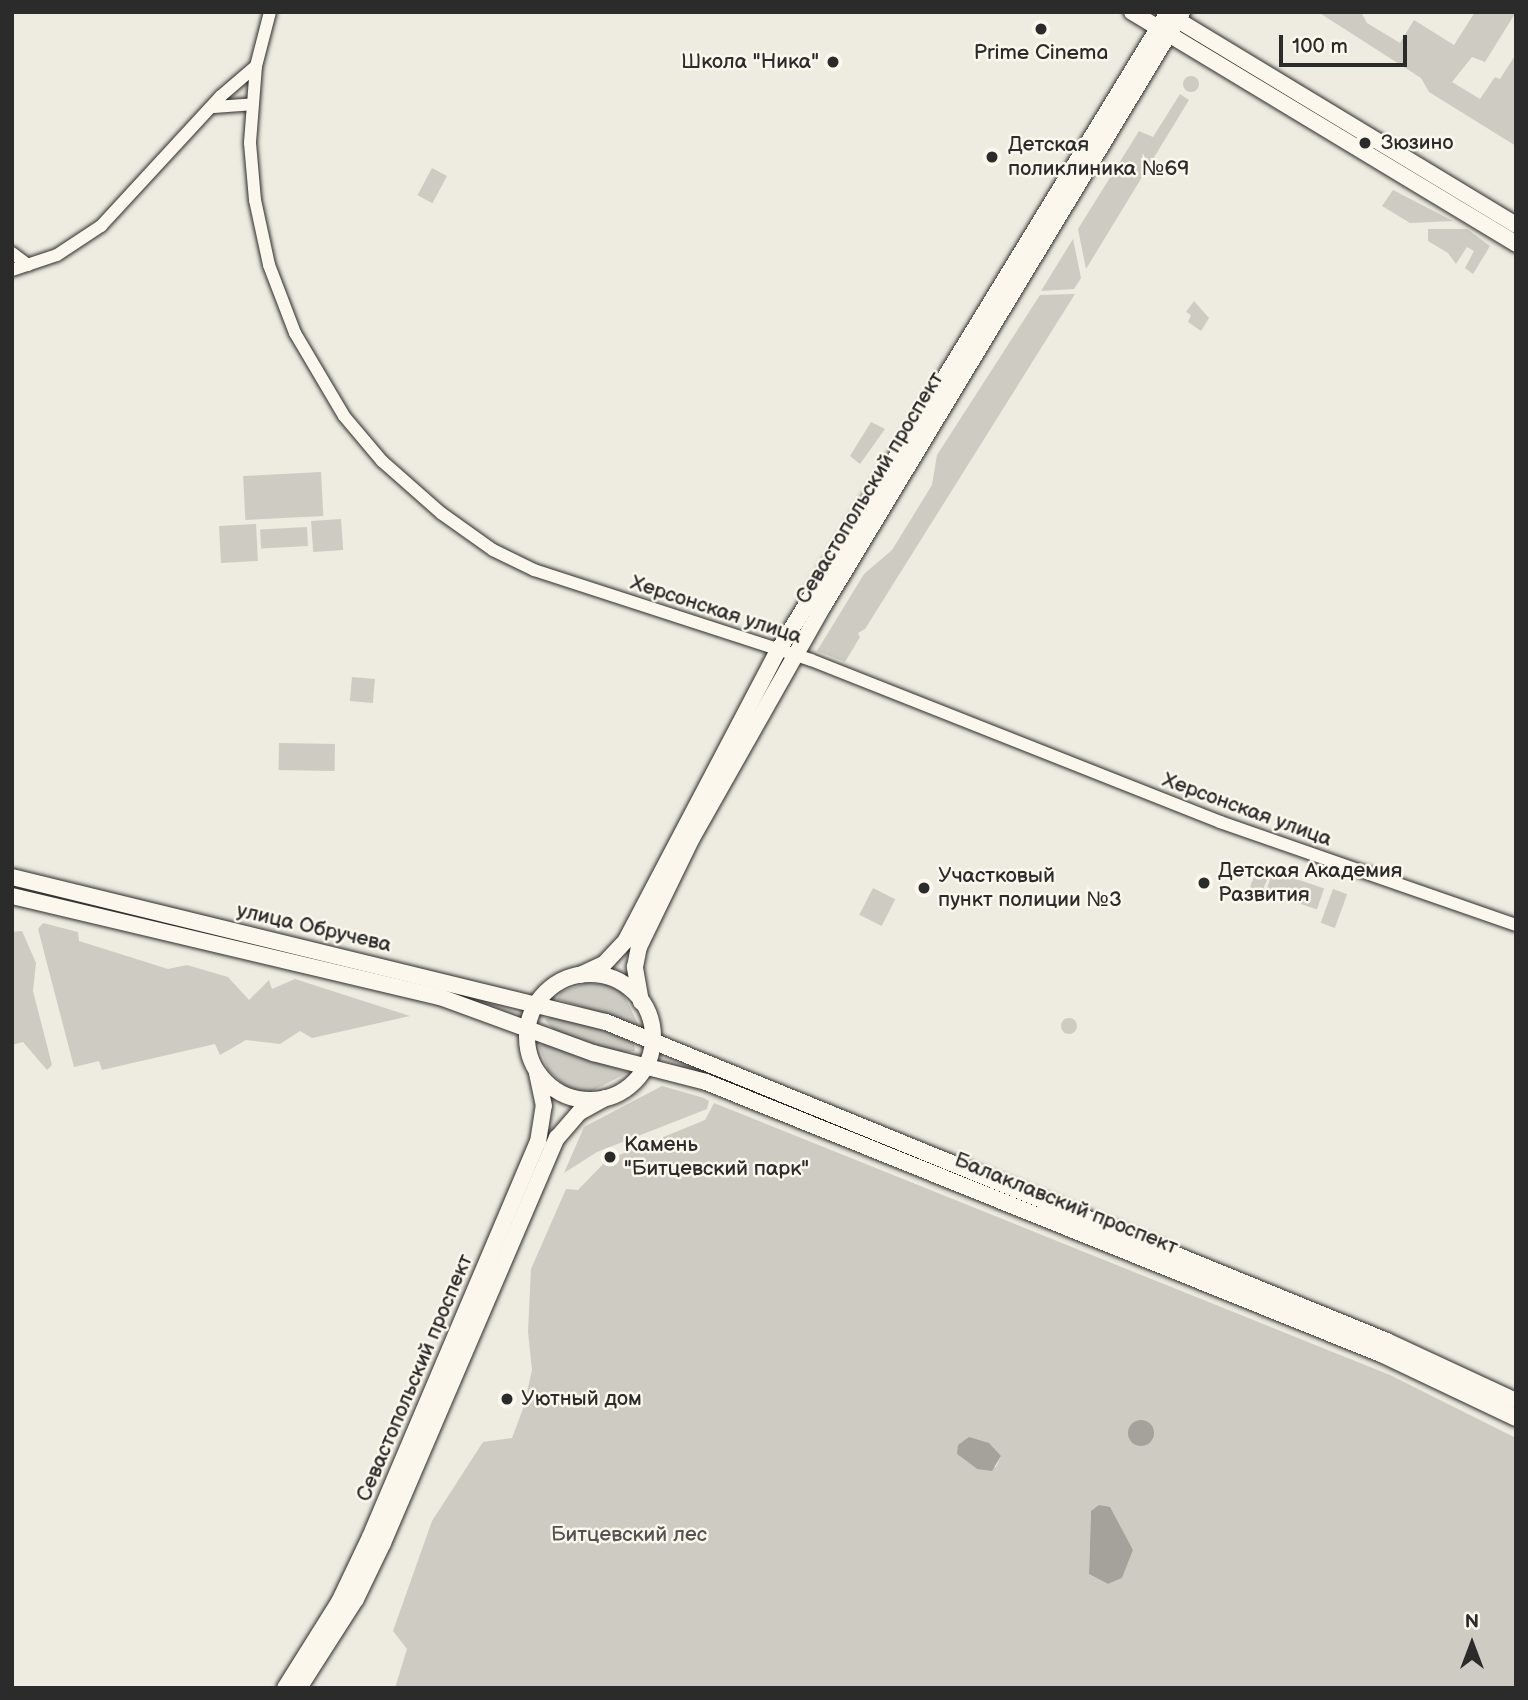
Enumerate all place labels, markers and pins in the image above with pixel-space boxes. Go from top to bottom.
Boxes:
marker: Prime Cinema [1033,21,1049,37]
place label: Prime Cinema [974,40,1108,66]
place label: Школа "Ника" [681,49,819,75]
marker: Школа "Ника" [825,54,841,70]
place label: Зюзино [1381,130,1453,156]
place label: Детская поликлиника №69 [1008,132,1189,182]
marker: Зюзино [1355,133,1375,153]
marker: Детская поликлиника №69 [982,147,1002,167]
place label: Детская Академия Развития [1218,858,1402,908]
place label: Участковый пункт полиции №3 [938,863,1122,913]
marker: Детская Академия Развития [1196,875,1212,891]
marker: Участковый пункт полиции №3 [916,880,932,896]
place label: Камень "Битцевский парк" [624,1132,809,1182]
marker: Камень "Битцевский парк" [602,1149,618,1165]
place label: Уютный дом [521,1386,642,1412]
marker: Уютный дом [499,1391,515,1407]

